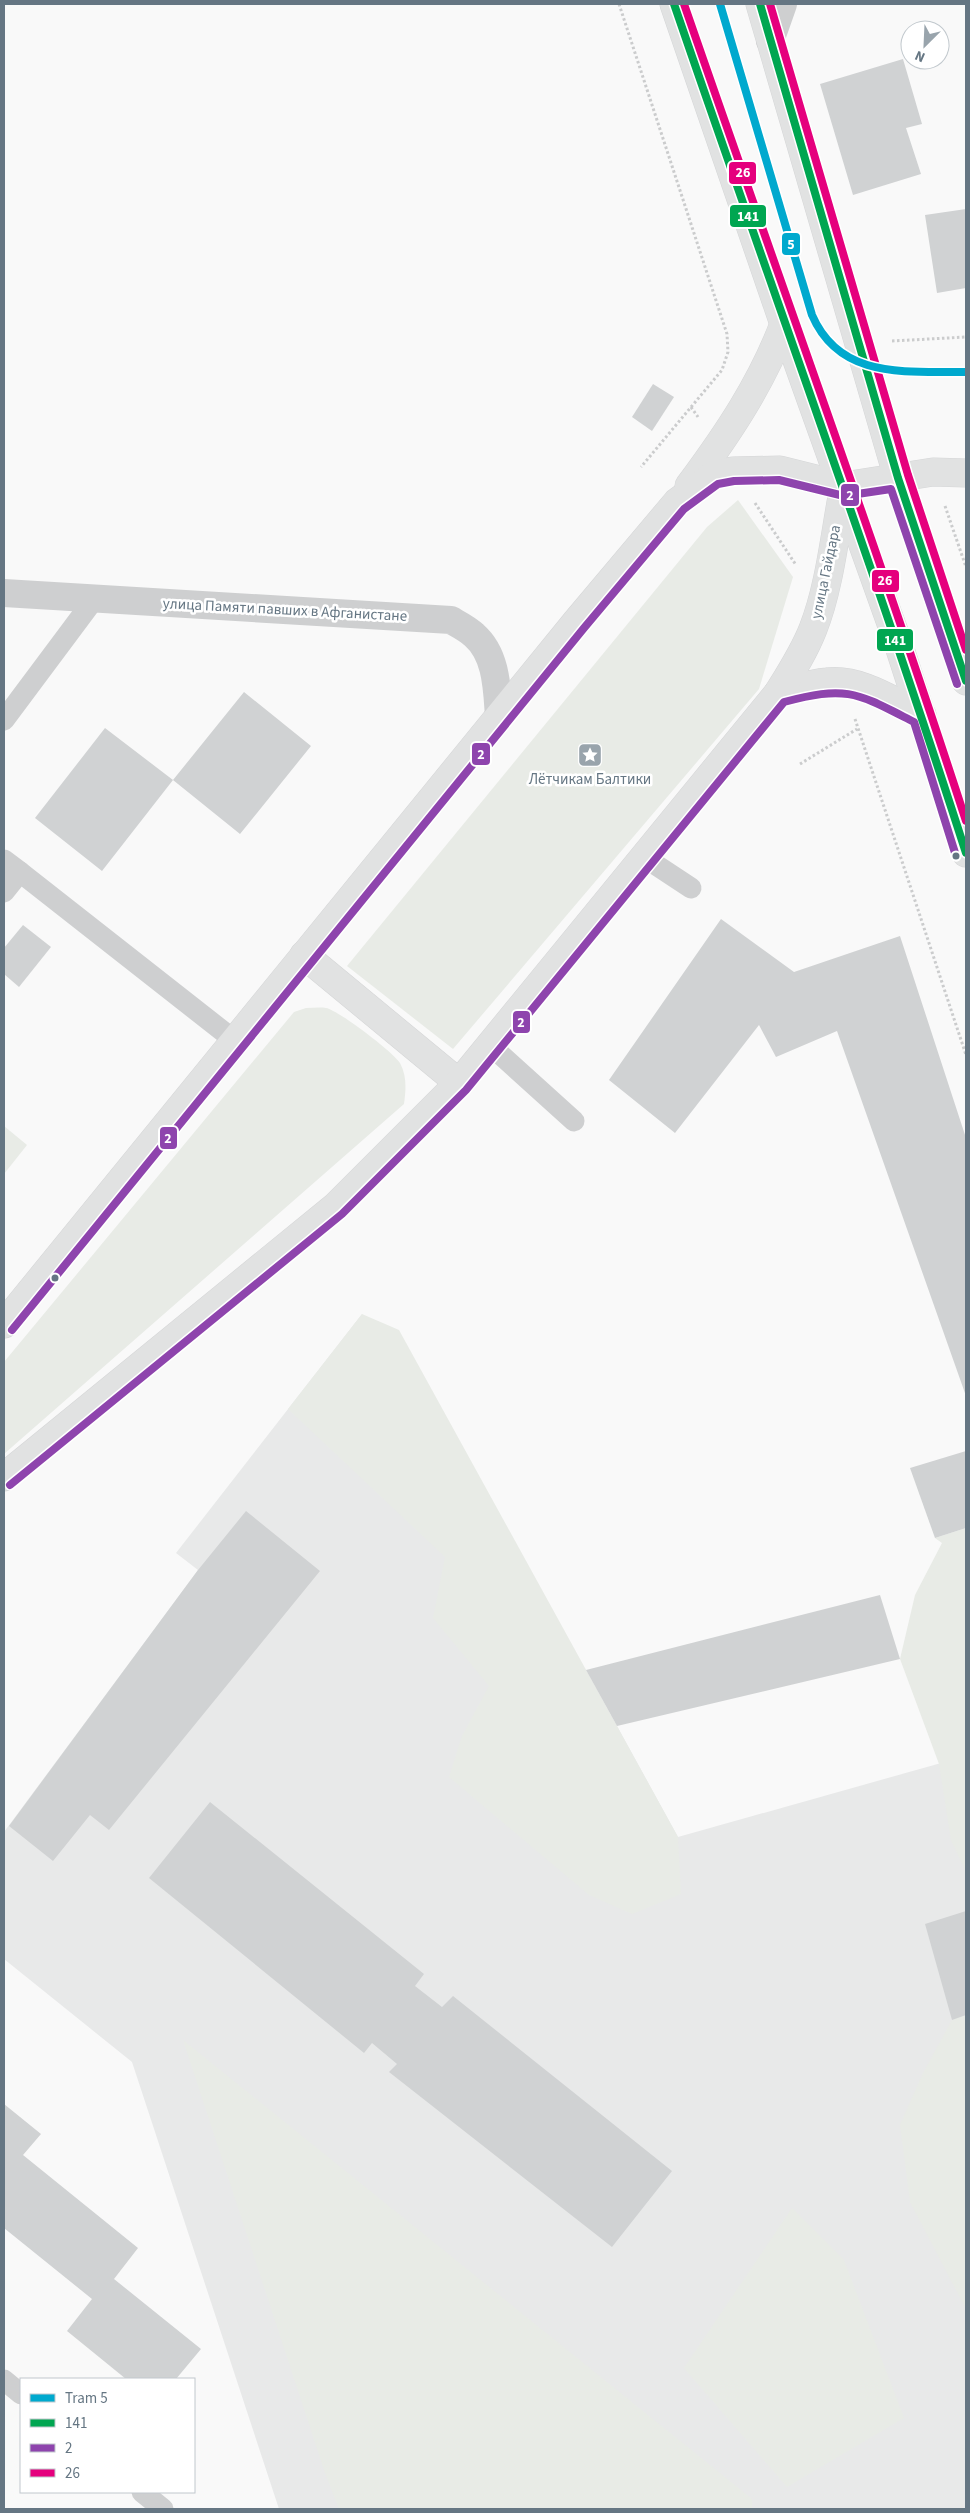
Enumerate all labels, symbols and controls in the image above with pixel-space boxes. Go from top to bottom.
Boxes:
north arrow [900,20,950,70]
text: N [912,45,928,67]
line badge: 26 [728,161,757,185]
text: 26 [736,163,750,183]
line badge: 141 [729,204,767,228]
text: 141 [737,207,759,227]
line badge: 5 [781,232,801,256]
text: 5 [787,235,795,255]
line badge: 2 [840,483,860,507]
text: 2 [846,486,854,506]
street label: улица Гайдара [806,523,846,621]
line badge: 26 [871,569,900,593]
text: 26 [878,571,892,591]
street label: улица Памяти павших в Афганистане [162,593,408,627]
line badge: 141 [876,628,914,652]
text: 141 [884,631,906,651]
line badge: 2 [471,742,491,766]
place icon: Лётчикам Балтики [577,742,603,768]
text: 2 [477,745,485,765]
place label: Лётчикам Балтики [529,769,651,790]
unlabelled marker [951,851,961,861]
line badge: 2 [512,1010,531,1034]
text: 2 [517,1013,525,1033]
line badge: 2 [159,1126,178,1150]
text: 2 [164,1129,172,1149]
unlabelled marker [50,1273,60,1283]
legend [20,2378,195,2493]
text: Tram 5 [65,2388,108,2409]
text: 141 [65,2413,87,2434]
text: 2 [65,2438,72,2459]
text: 26 [65,2463,80,2484]

